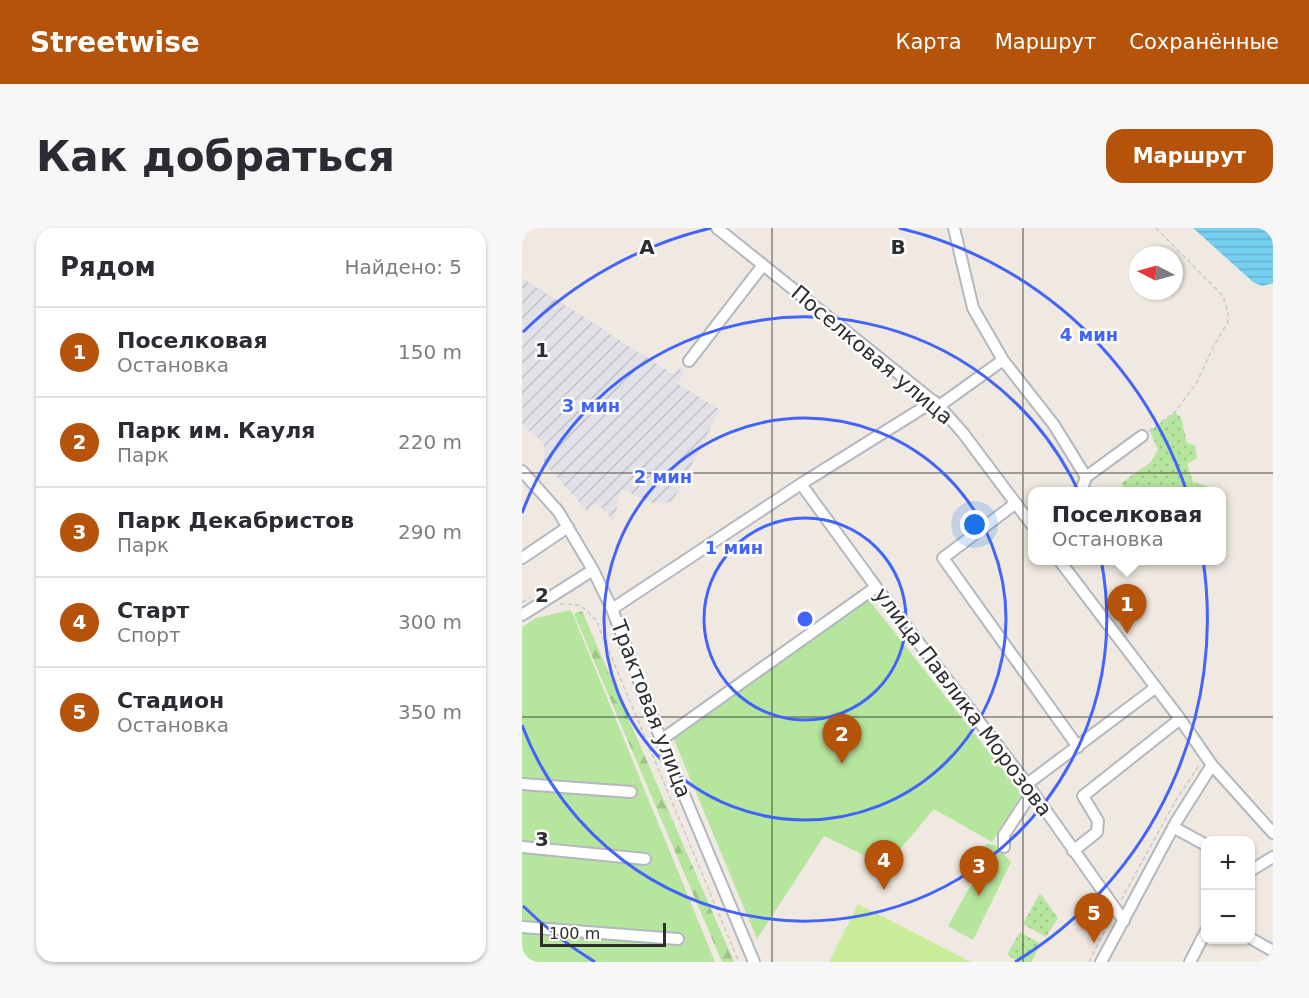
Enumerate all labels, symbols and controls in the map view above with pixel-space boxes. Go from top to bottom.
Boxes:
text: Streetwise [30,26,200,59]
text: Карта [896,30,962,54]
text: Маршрут [995,30,1096,54]
text: Сохранённые [1129,30,1279,54]
button: Маршрут [1106,129,1273,183]
text: Как добраться [36,132,395,181]
text: A [639,235,655,259]
text: B [890,235,906,259]
north arrow [1129,246,1183,300]
text: Рядом [60,252,156,282]
text: Найдено: 5 [344,255,462,279]
street label: Поселковая улица [786,280,958,430]
text: 4 мин [1060,324,1118,345]
text: Поселковая [117,328,268,353]
text: 1 [535,338,549,362]
text: 1 [73,340,86,364]
text: 150 m [398,340,462,364]
text: Остановка [117,353,229,377]
text: 3 мин [562,395,620,416]
text: Парк им. Кауля [117,418,315,443]
text: 2 [73,430,86,454]
text: 220 m [398,430,462,454]
text: Парк [117,443,169,467]
text: 2 мин [634,466,692,487]
popup [1028,487,1226,565]
text: Поселковая [1052,502,1202,527]
text: Парк Декабристов [117,508,354,533]
your location [960,510,989,539]
text: 3 [73,520,86,544]
text: 290 m [398,520,462,544]
text: Остановка [1052,527,1164,551]
text: Парк [117,533,169,557]
text: 1 мин [705,537,763,558]
text: 2 [535,583,549,607]
street label: улица Павлика Морозова [869,583,1057,821]
pin: 1 [1108,584,1146,634]
text: Старт [117,598,189,623]
centre of rings [795,609,815,629]
text: 4 [73,610,86,634]
text: 300 m [398,610,462,634]
street label: Трактовая улица [606,616,696,801]
text: Спорт [117,623,181,647]
text: Стадион [117,688,224,713]
text: 5 [73,700,86,724]
text: 350 m [398,700,462,724]
text: Остановка [117,713,229,737]
pin: 2 [822,714,862,764]
text: 3 [535,827,549,851]
map controls [1201,836,1255,944]
button: + [1201,836,1255,890]
pin: 4 [864,840,904,890]
pin: 3 [960,846,998,896]
button: − [1201,890,1255,944]
pin: 5 [1074,894,1114,943]
scale bar [540,920,666,948]
text: 100 m [549,924,600,943]

